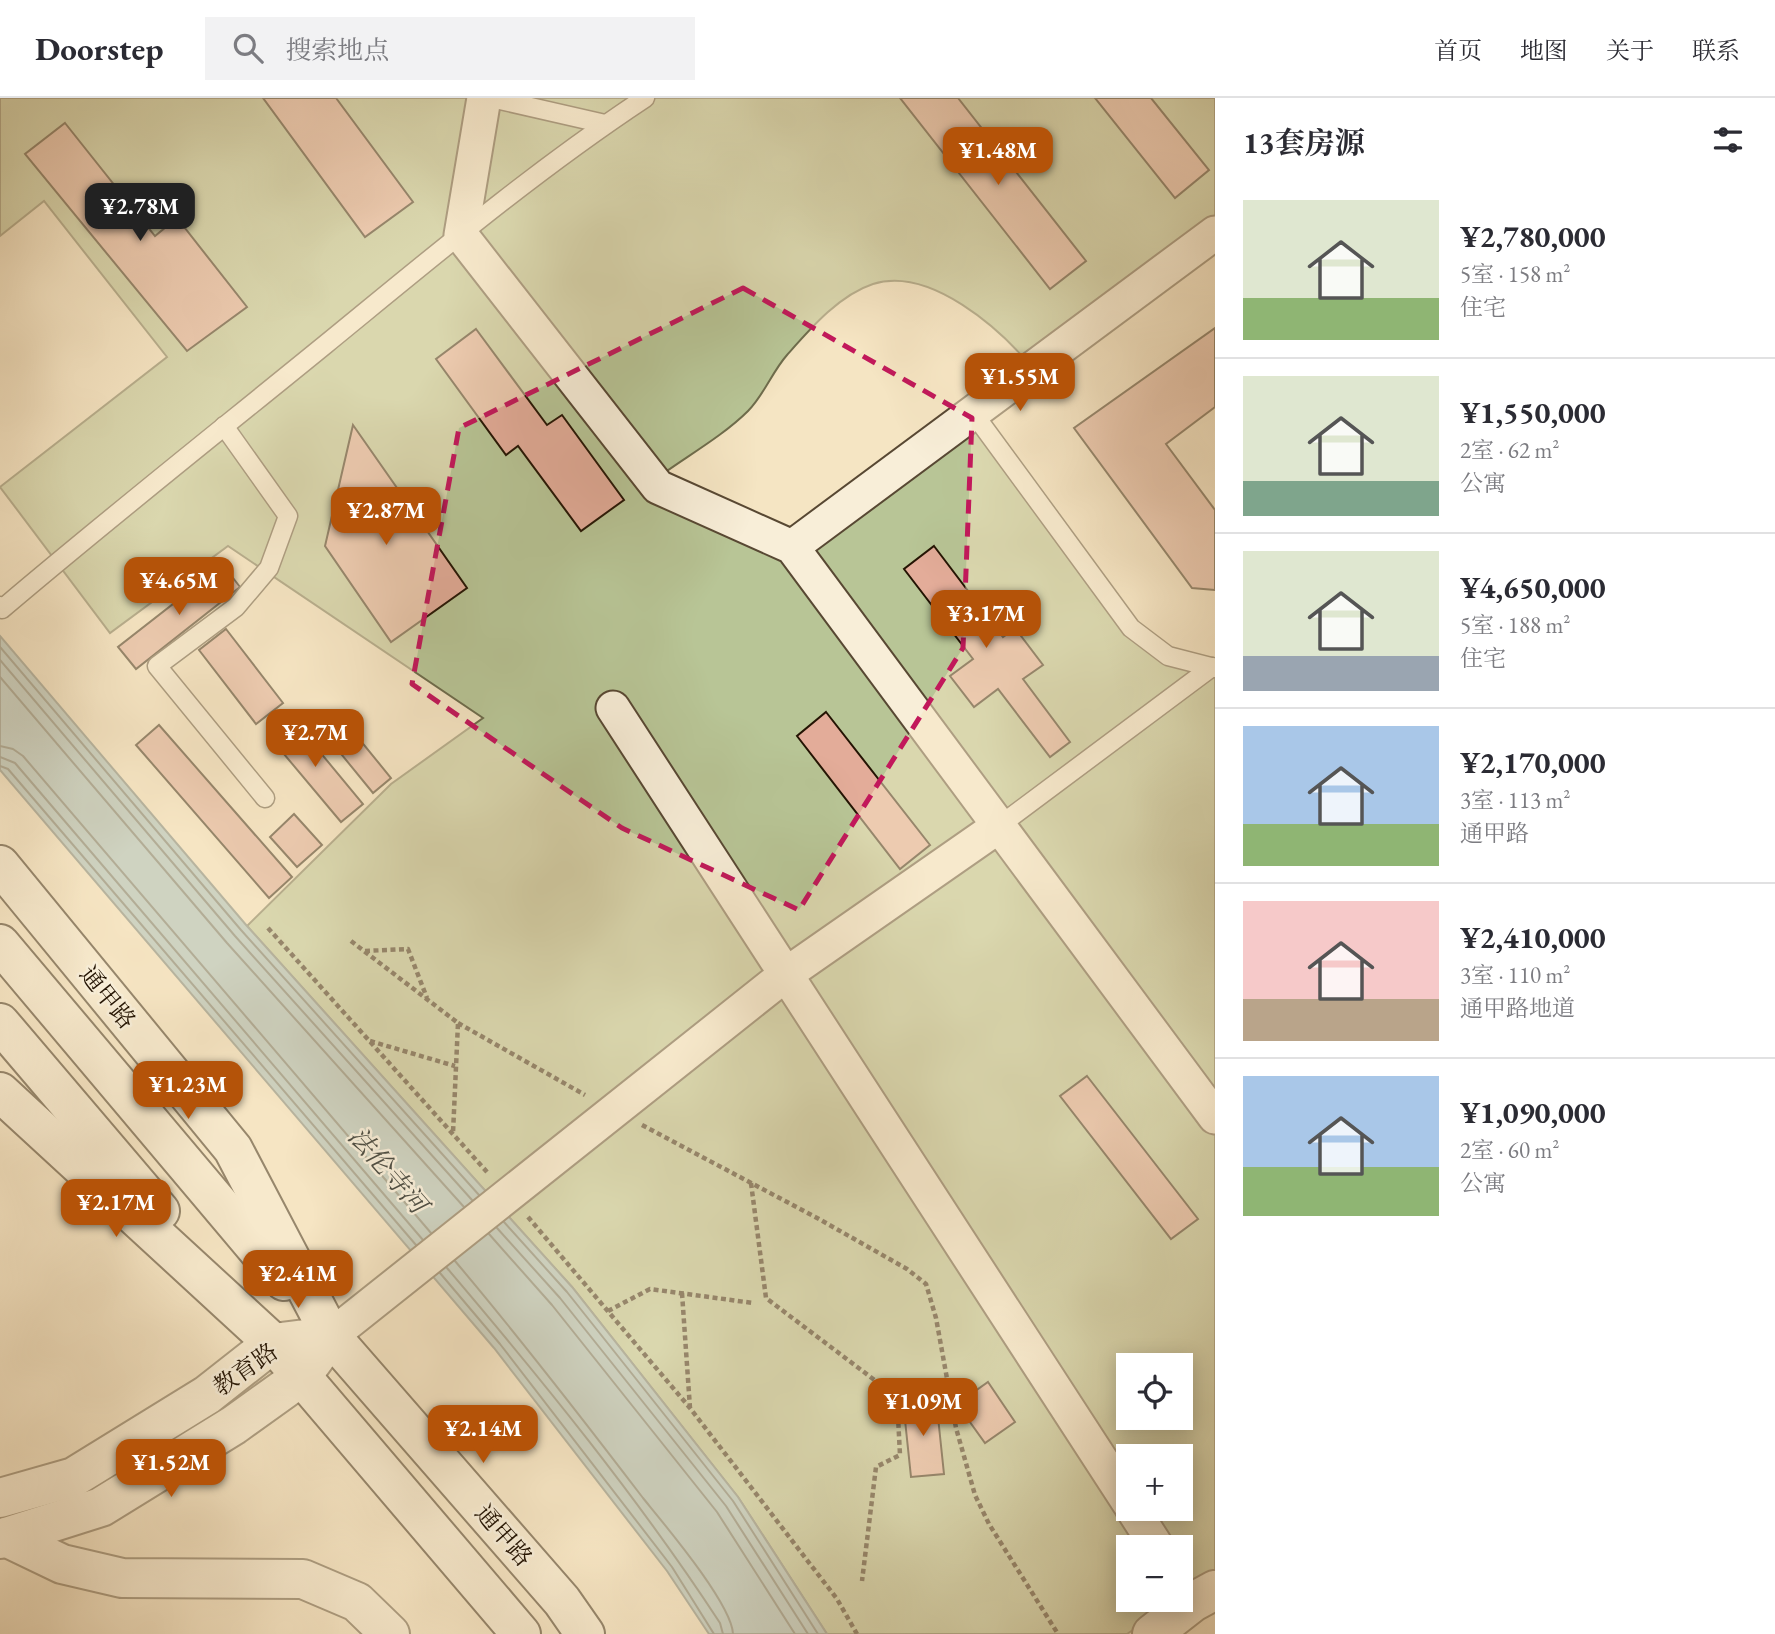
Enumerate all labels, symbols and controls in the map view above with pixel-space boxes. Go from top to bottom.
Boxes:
search box [205,17,695,80]
text: Doorstep [35,27,163,70]
icon: search [229,29,267,67]
text: 搜索地点 [285,33,389,67]
text: 首页 [1434,35,1482,66]
text: 地图 [1520,35,1568,66]
text: 关于 [1606,35,1654,66]
text: 联系 [1692,35,1740,66]
icon: filters [1709,121,1747,159]
text: 13套房源 [1243,123,1365,162]
pin: ¥1.48M [941,127,1055,187]
text: ¥1.48M [959,135,1037,165]
pin: ¥2.78M [83,184,197,243]
text: ¥2.78M [101,191,179,221]
text: ¥2,780,000 [1460,217,1606,256]
icon: home [1299,228,1383,312]
text: 5室 · 158 m² [1460,259,1570,289]
text: 住宅 [1460,292,1506,322]
pin: ¥1.55M [963,354,1077,413]
text: ¥1.55M [981,361,1059,391]
text: ¥1,550,000 [1460,393,1606,432]
icon: home [1299,404,1383,488]
text: 2室 · 62 m² [1460,435,1559,465]
text: 公寓 [1460,468,1506,498]
pin: ¥2.87M [329,488,443,547]
text: ¥2.87M [347,495,425,525]
pin: ¥4.65M [122,558,236,617]
text: ¥4.65M [140,565,218,595]
text: ¥4,650,000 [1460,568,1606,607]
icon: home [1299,579,1383,663]
pin: ¥3.17M [929,590,1043,650]
text: ¥3.17M [947,598,1025,628]
text: 5室 · 188 m² [1460,610,1570,640]
text: 住宅 [1460,643,1506,673]
pin: ¥2.7M [266,710,364,769]
text: ¥2.7M [282,717,348,747]
text: ¥2,170,000 [1460,743,1606,782]
icon: home [1299,754,1383,838]
text: 3室 · 113 m² [1460,785,1570,815]
text: 通甲路 [1460,818,1529,848]
text: ¥2,410,000 [1460,918,1606,957]
icon: home [1299,929,1383,1013]
street label: 通甲路 [73,959,143,1035]
text: 3室 · 110 m² [1460,960,1570,990]
text: 通甲路地道 [1460,993,1575,1023]
pin: ¥1.23M [131,1062,245,1121]
text: ¥1.23M [149,1069,227,1099]
text: ¥1,090,000 [1460,1093,1606,1132]
icon: home [1299,1104,1383,1188]
water label: 法伦寺河 [341,1120,438,1223]
text: 2室 · 60 m² [1460,1135,1559,1165]
text: 公寓 [1460,1168,1506,1198]
pin: ¥2.17M [59,1180,173,1239]
text: ¥2.17M [77,1187,155,1217]
pin: ¥2.41M [241,1250,355,1310]
text: ¥2.41M [259,1258,337,1288]
street label: 教育路 [207,1336,283,1402]
map controls [1116,1353,1193,1612]
button: locate [1116,1353,1193,1430]
pin: ¥1.09M [866,1378,980,1438]
text: ¥1.09M [884,1386,962,1416]
pin: ¥2.14M [426,1406,540,1465]
text: ¥2.14M [444,1413,522,1443]
pin: ¥1.52M [114,1440,228,1499]
button: + [1116,1444,1193,1521]
text: ¥1.52M [132,1447,210,1477]
street label: 通甲路 [469,1498,539,1572]
button: − [1116,1535,1193,1612]

